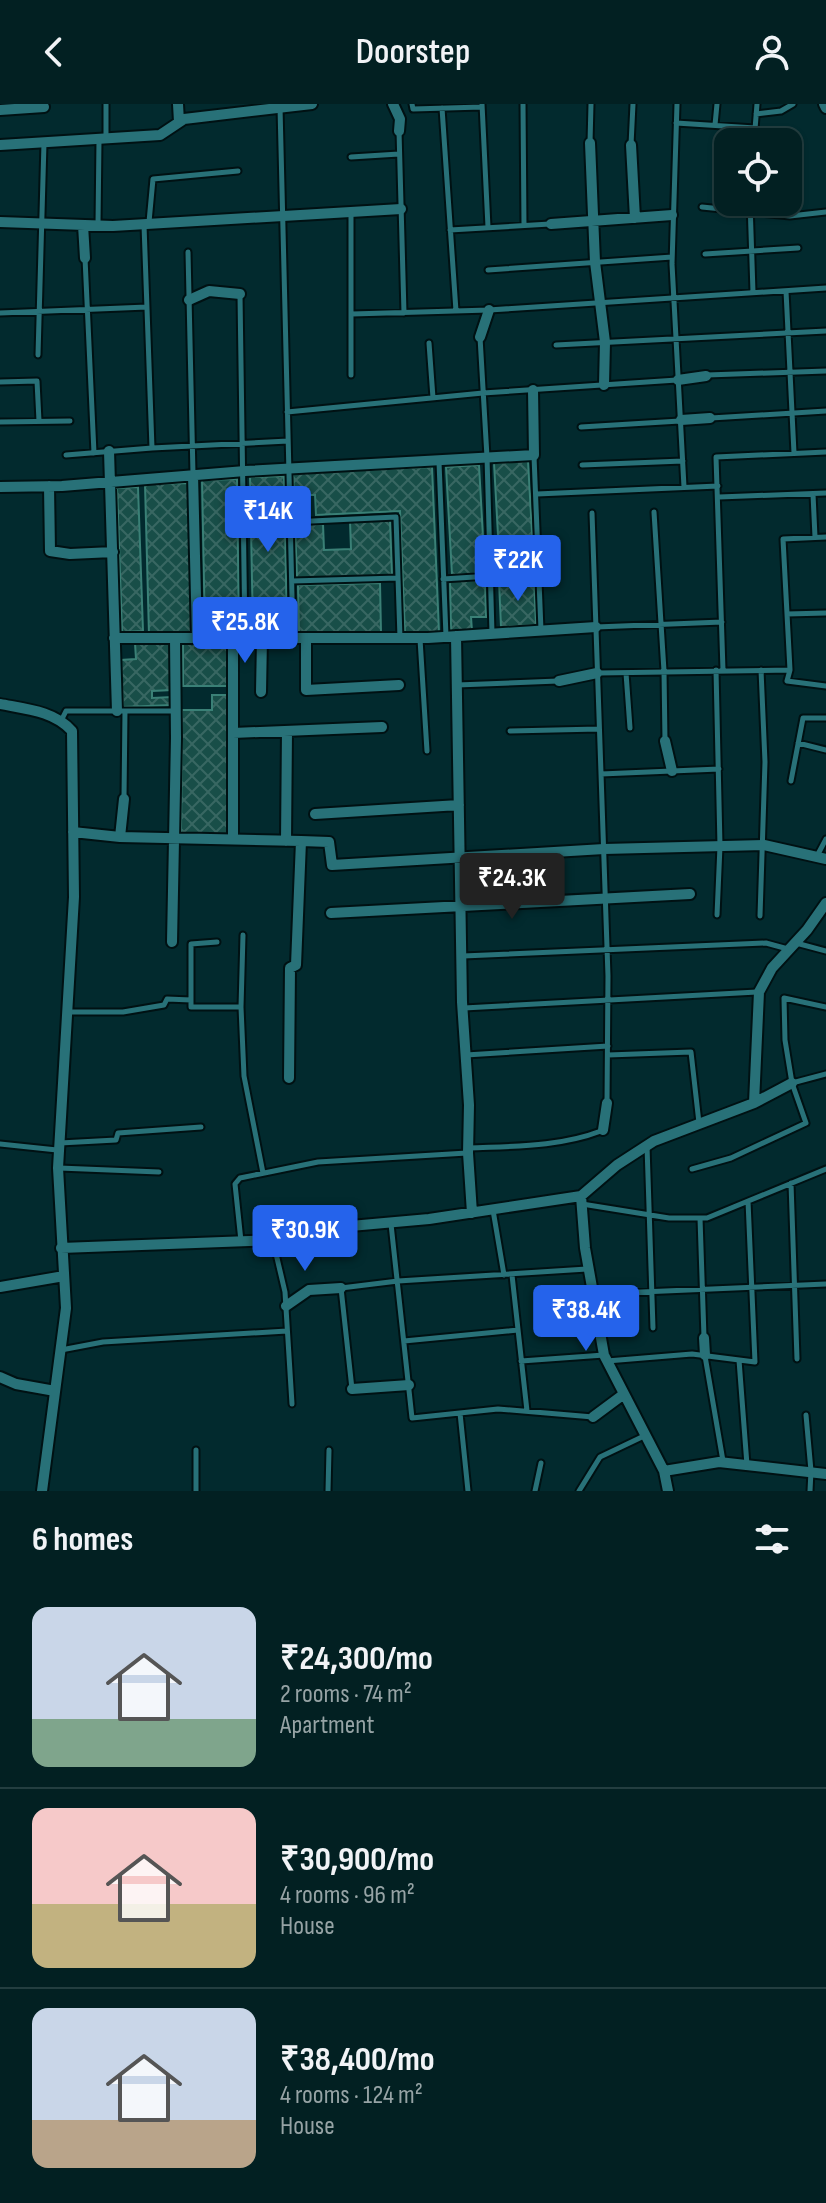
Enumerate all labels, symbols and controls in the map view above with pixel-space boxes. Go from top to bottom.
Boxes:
icon: back [32,30,76,74]
icon: person [750,30,794,74]
text: Doorstep [356,31,470,74]
map controls [714,128,802,216]
button: locate [714,128,802,216]
pin: ₹14K [221,486,315,554]
text: ₹14K [243,496,293,527]
pin: ₹22K [471,535,565,603]
text: ₹22K [493,545,543,576]
pin: ₹25.8K [180,597,310,665]
text: ₹25.8K [211,607,279,638]
pin: ₹24.3K [447,853,577,921]
text: ₹24.3K [478,863,546,894]
pin: ₹30.9K [240,1205,370,1273]
text: ₹30.9K [270,1215,340,1246]
pin: ₹38.4K [521,1285,651,1353]
text: ₹38.4K [551,1295,621,1326]
icon: filters [750,1517,794,1561]
text: 6 homes [32,1519,133,1560]
text: ₹24,300/mo [280,1638,433,1679]
icon: home [96,1639,192,1735]
text: 2 rooms · 74 m² [280,1679,412,1710]
text: Apartment [280,1710,374,1741]
text: ₹30,900/mo [280,1839,434,1880]
icon: home [96,1840,192,1936]
text: 4 rooms · 96 m² [280,1880,415,1911]
text: House [280,1911,335,1942]
text: ₹38,400/mo [280,2039,435,2080]
icon: home [96,2040,192,2136]
text: 4 rooms · 124 m² [280,2080,423,2111]
text: House [280,2111,335,2142]

